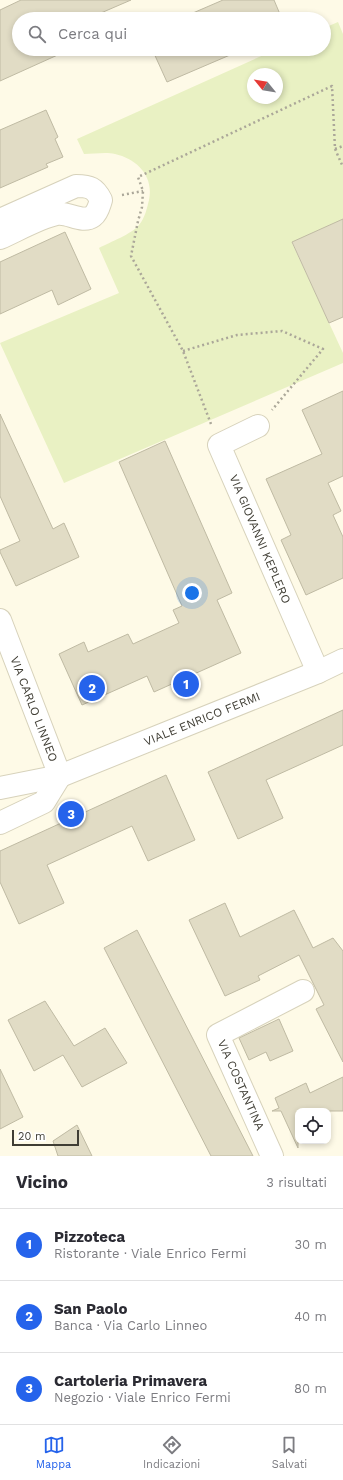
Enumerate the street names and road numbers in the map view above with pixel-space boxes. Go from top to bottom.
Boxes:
street label: VIA GIOVANNI KEPLERO [226,472,294,606]
street label: VIA CARLO LINNEO [7,654,61,764]
street label: VIALE ENRICO FERMI [142,689,262,749]
street label: VIA COSTANTINA [215,1037,267,1133]

